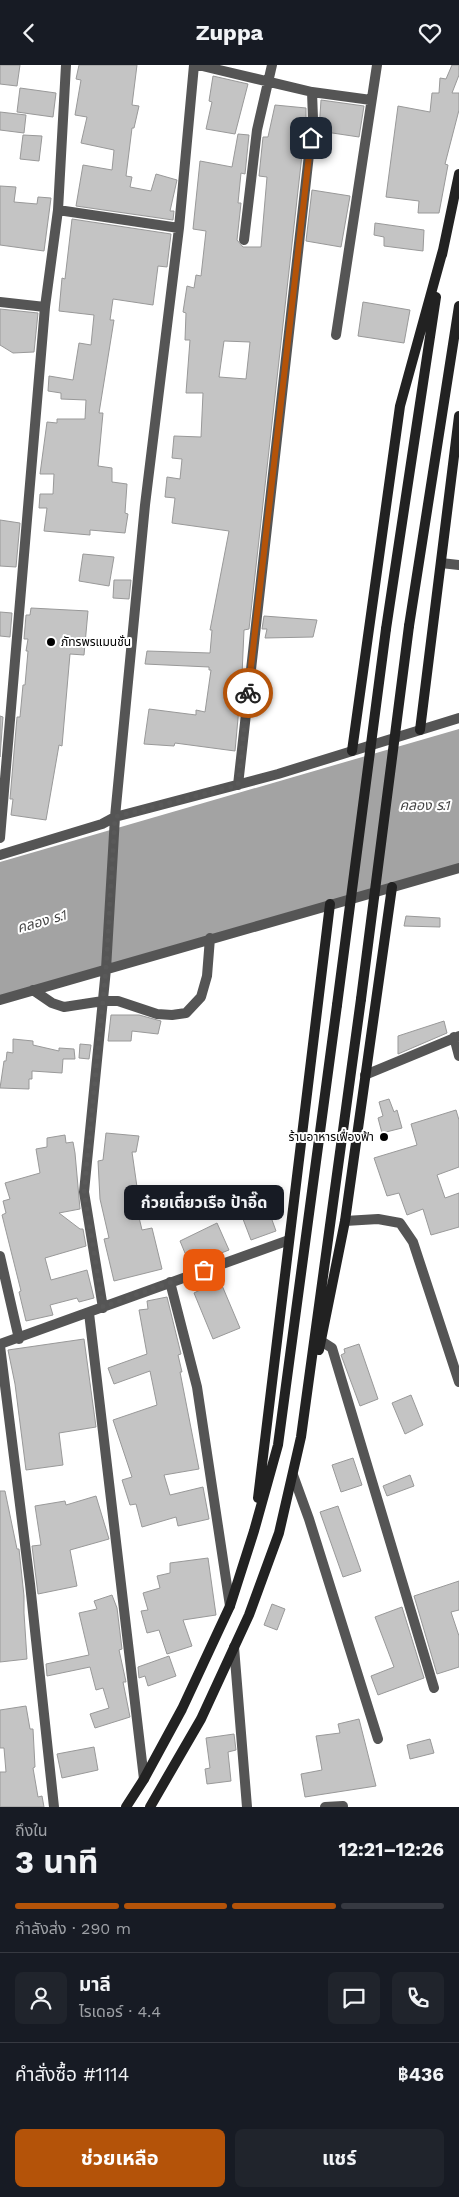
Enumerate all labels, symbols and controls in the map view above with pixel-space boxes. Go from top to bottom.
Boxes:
icon: back [15,19,43,47]
icon: heart [416,19,444,47]
text: Zuppa [196,20,263,45]
pin [290,117,332,159]
icon: home [297,124,325,152]
place label: ภัทรพรแมนชั่น [61,634,131,649]
marker: ภัทรพรแมนชั่น [45,636,57,648]
courier [223,668,273,718]
icon: bike [234,679,262,707]
water label: คลอง ร.1 [399,797,451,813]
water label: คลอง ร.1 [15,906,69,936]
place label: ร้านอาหารเฟื่องฟ้า [288,1128,374,1144]
marker: ร้านอาหารเฟื่องฟ้า [378,1131,390,1143]
callout: ก๋วยเตี๋ยวเรือ ป้าอี๊ด [124,1185,284,1220]
text: ก๋วยเตี๋ยวเรือ ป้าอี๊ด [141,1193,267,1212]
pin [183,1249,225,1291]
icon: bag [190,1256,218,1284]
text: ถึงใน [15,1821,48,1840]
text: 12:21–12:26 [339,1838,444,1861]
text: 3 นาที [15,1843,98,1881]
text: กำลังส่ง · 290 m [15,1919,131,1938]
button: person [15,1972,67,2024]
button: chat [328,1972,380,2024]
button: phone [392,1972,444,2024]
text: มาลี [79,1973,111,1996]
text: ไรเดอร์ · 4.4 [79,2002,161,2021]
text: คำสั่งซื้อ #1114 [15,2063,129,2086]
text: ฿436 [398,2063,444,2086]
button: ช่วยเหลือ [15,2129,225,2187]
button: แชร์ [235,2129,444,2187]

